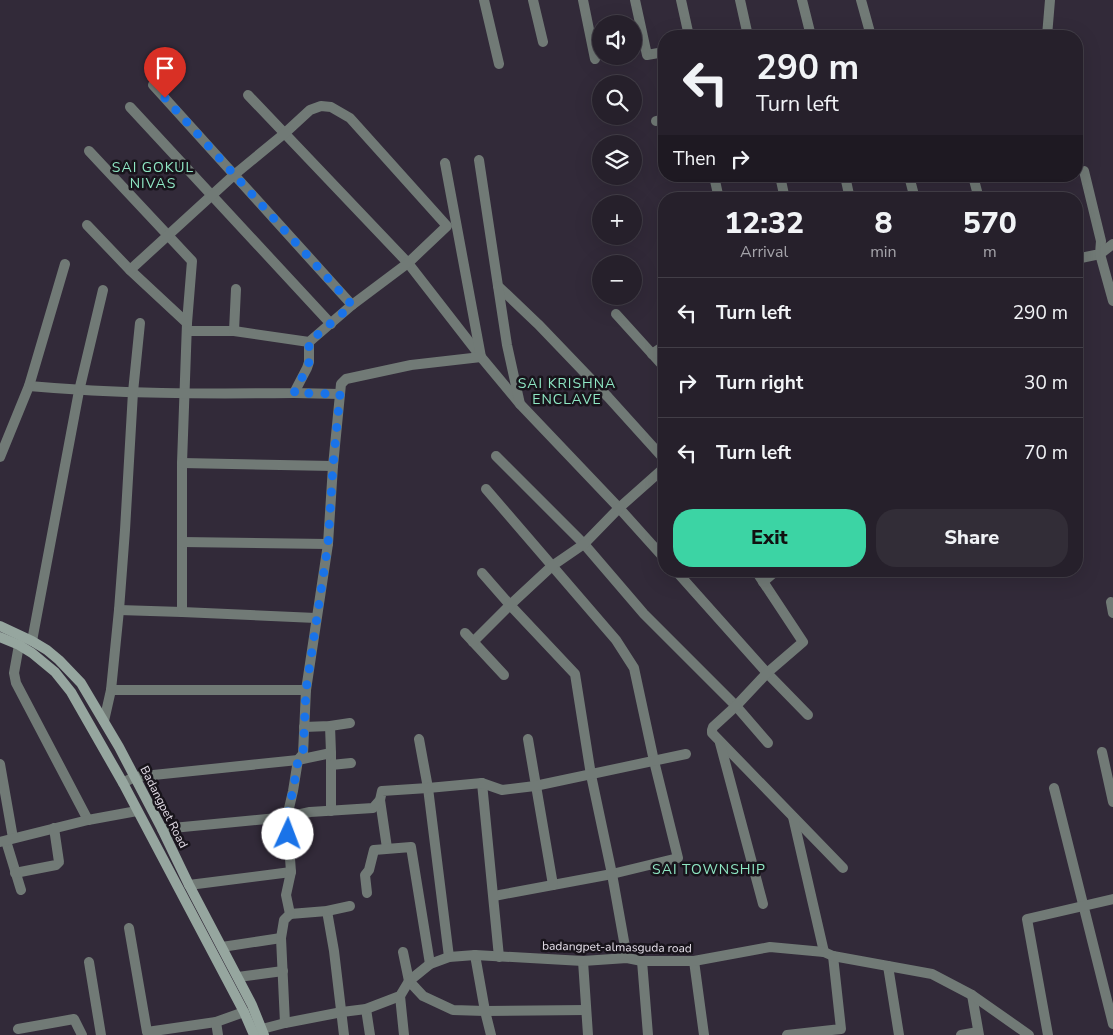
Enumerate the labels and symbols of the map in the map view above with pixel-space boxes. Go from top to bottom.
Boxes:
pin [144,47,186,98]
district label: SAI GOKUL NIVAS [112,158,194,193]
district label: SAI KRISHNA ENCLAVE [518,374,616,409]
street label: Badangpet Road [136,763,192,851]
position arrow [261,807,313,859]
district label: SAI TOWNSHIP [652,860,766,879]
street label: badangpet-almasguda road [542,938,692,956]

